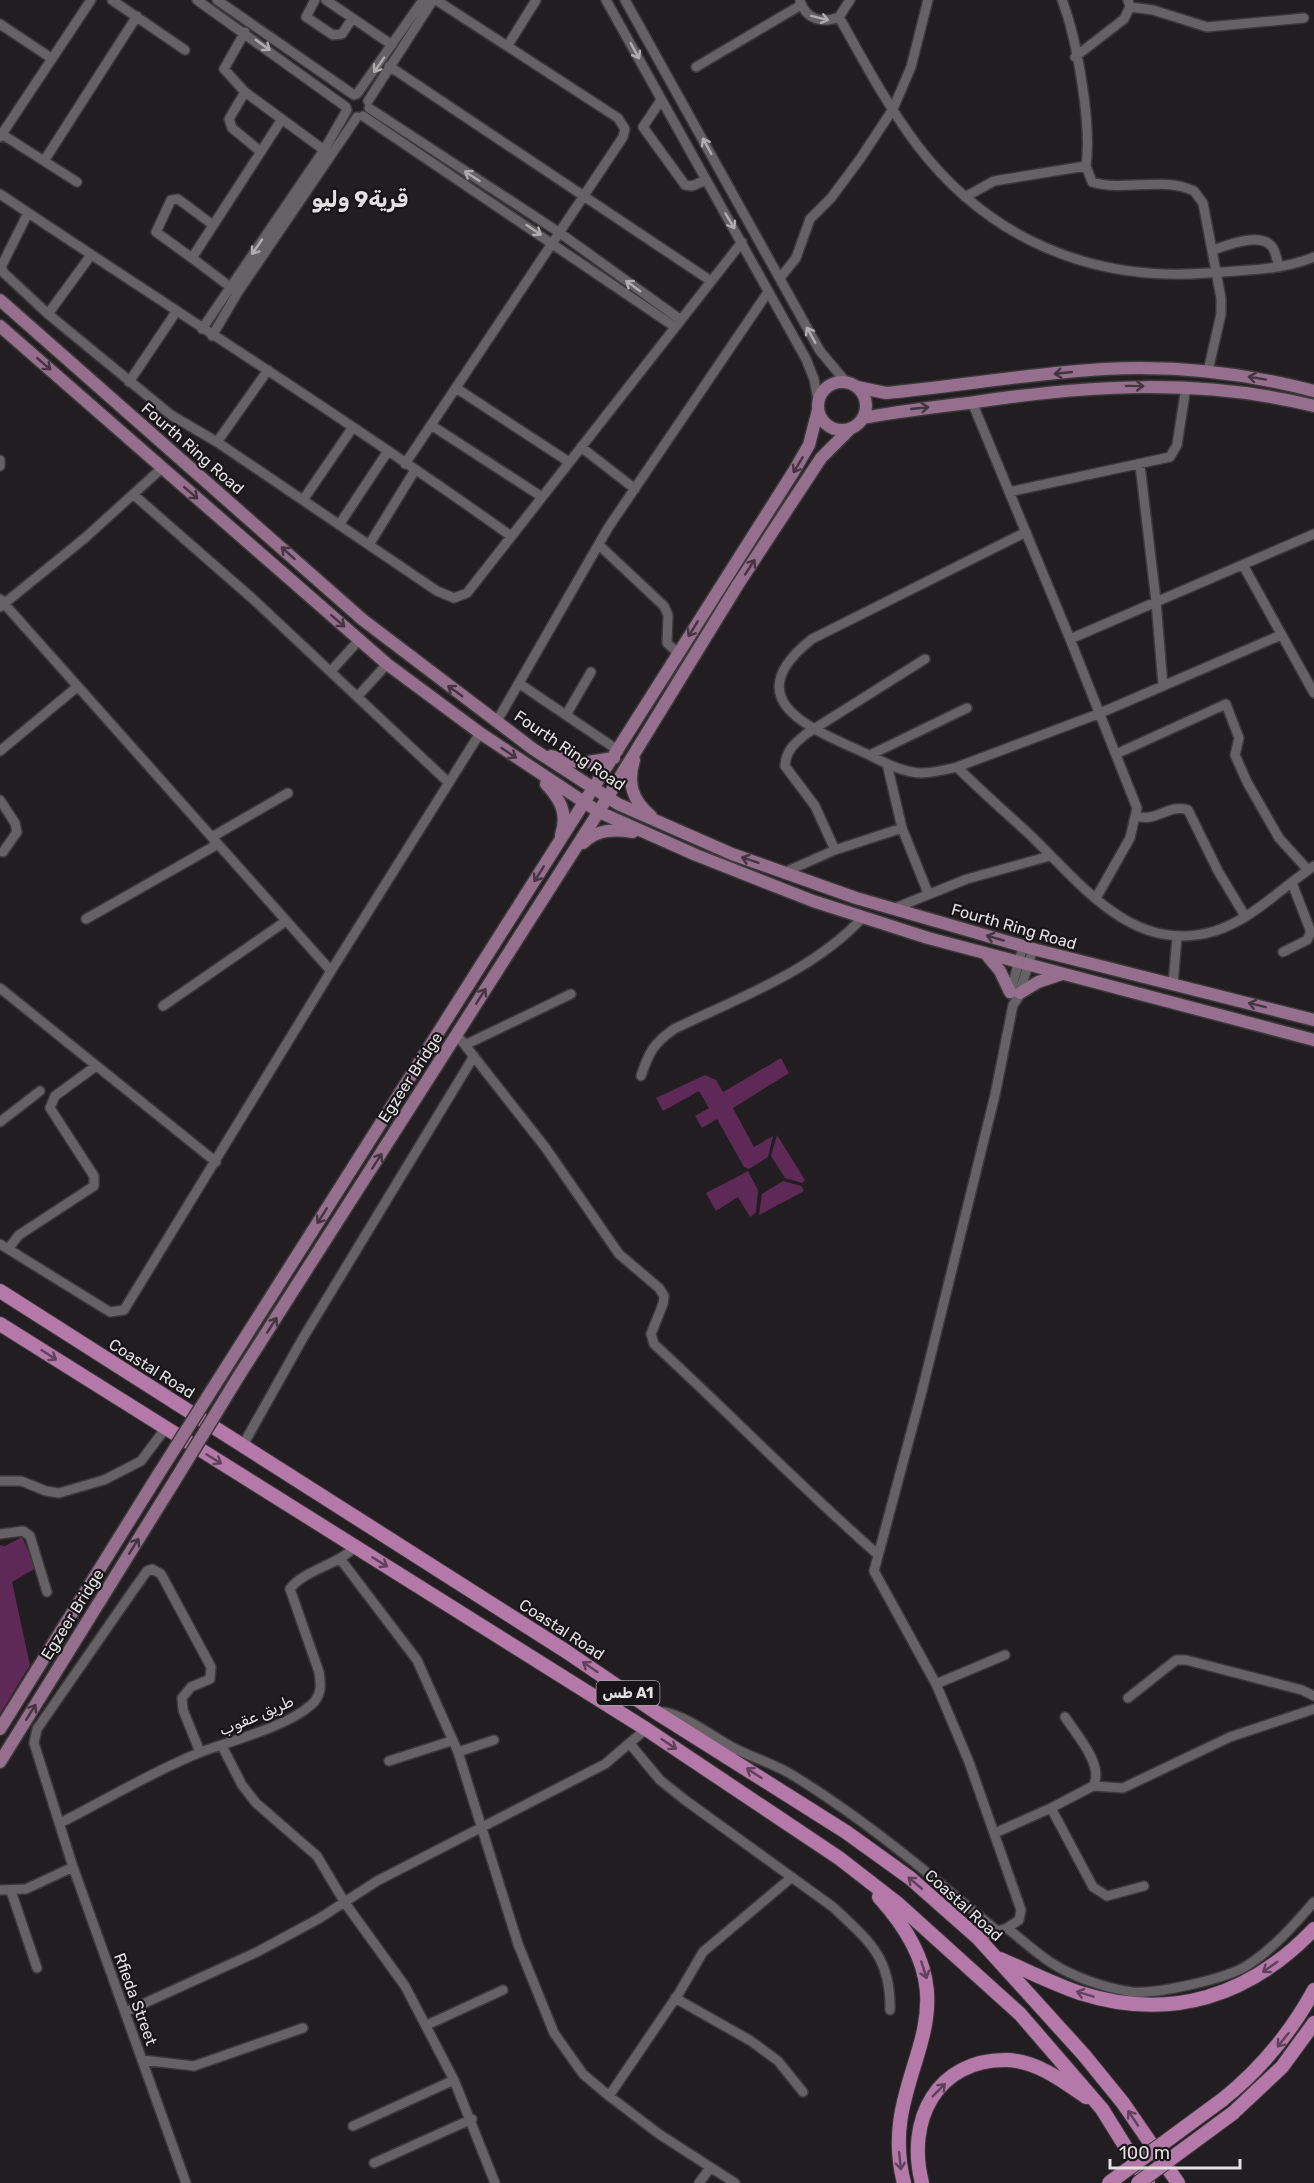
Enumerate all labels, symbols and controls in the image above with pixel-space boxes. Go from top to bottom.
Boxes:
one-way arrow [810,13,829,24]
one-way arrow [254,39,270,51]
one-way arrow [629,42,641,59]
one-way arrow [372,56,385,72]
one-way arrow [701,138,712,156]
one-way arrow [464,170,481,182]
district label: قرية9 وليو [312,186,408,213]
one-way arrow [724,213,736,230]
one-way arrow [525,224,542,236]
one-way arrow [251,238,263,254]
one-way arrow [626,280,642,292]
one-way arrow [805,327,816,345]
one-way arrow [36,358,52,371]
one-way arrow [1053,368,1073,379]
one-way arrow [1248,372,1267,383]
one-way arrow [1124,380,1144,392]
street label: Fourth Ring Road [138,399,248,498]
one-way arrow [910,402,930,413]
one-way arrow [792,456,804,473]
one-way arrow [183,486,198,500]
one-way arrow [281,546,296,560]
one-way arrow [744,559,756,576]
one-way arrow [330,614,345,628]
one-way arrow [687,620,699,637]
one-way arrow [447,685,463,697]
street label: Fourth Ring Road [511,706,629,794]
one-way arrow [500,747,516,759]
one-way arrow [741,854,760,865]
one-way arrow [533,865,545,882]
street label: Fourth Ring Road [949,900,1079,953]
one-way arrow [986,932,1005,943]
one-way arrow [476,988,488,1005]
one-way arrow [1248,999,1267,1011]
street label: Egzeer Bridge [374,1029,447,1126]
one-way arrow [371,1153,383,1170]
one-way arrow [316,1207,328,1224]
one-way arrow [266,1317,278,1334]
street label: Coastal Road [105,1334,198,1402]
one-way arrow [40,1349,57,1361]
one-way arrow [205,1454,222,1466]
one-way arrow [128,1538,140,1555]
one-way arrow [371,1557,388,1569]
street label: Egzeer Bridge [37,1565,108,1663]
street label: Coastal Road [516,1595,608,1664]
one-way arrow [582,1661,599,1673]
road number: طس A1 [596,1681,660,1705]
street label: طريق عقوب [216,1691,297,1741]
one-way arrow [25,1704,37,1721]
one-way arrow [661,1738,677,1750]
one-way arrow [746,1767,763,1779]
street label: Coastal Road [921,1866,1006,1945]
one-way arrow [908,1876,923,1890]
street label: Rfieda Street [110,1950,161,2048]
one-way arrow [919,1960,930,1979]
one-way arrow [1263,1961,1279,1973]
one-way arrow [1076,1988,1095,1999]
one-way arrow [1277,2032,1290,2048]
one-way arrow [932,2082,947,2097]
one-way arrow [1127,2110,1139,2126]
scale bar [1110,2132,1240,2170]
text: 100 m [1119,2142,1170,2164]
one-way arrow [895,2150,906,2170]

